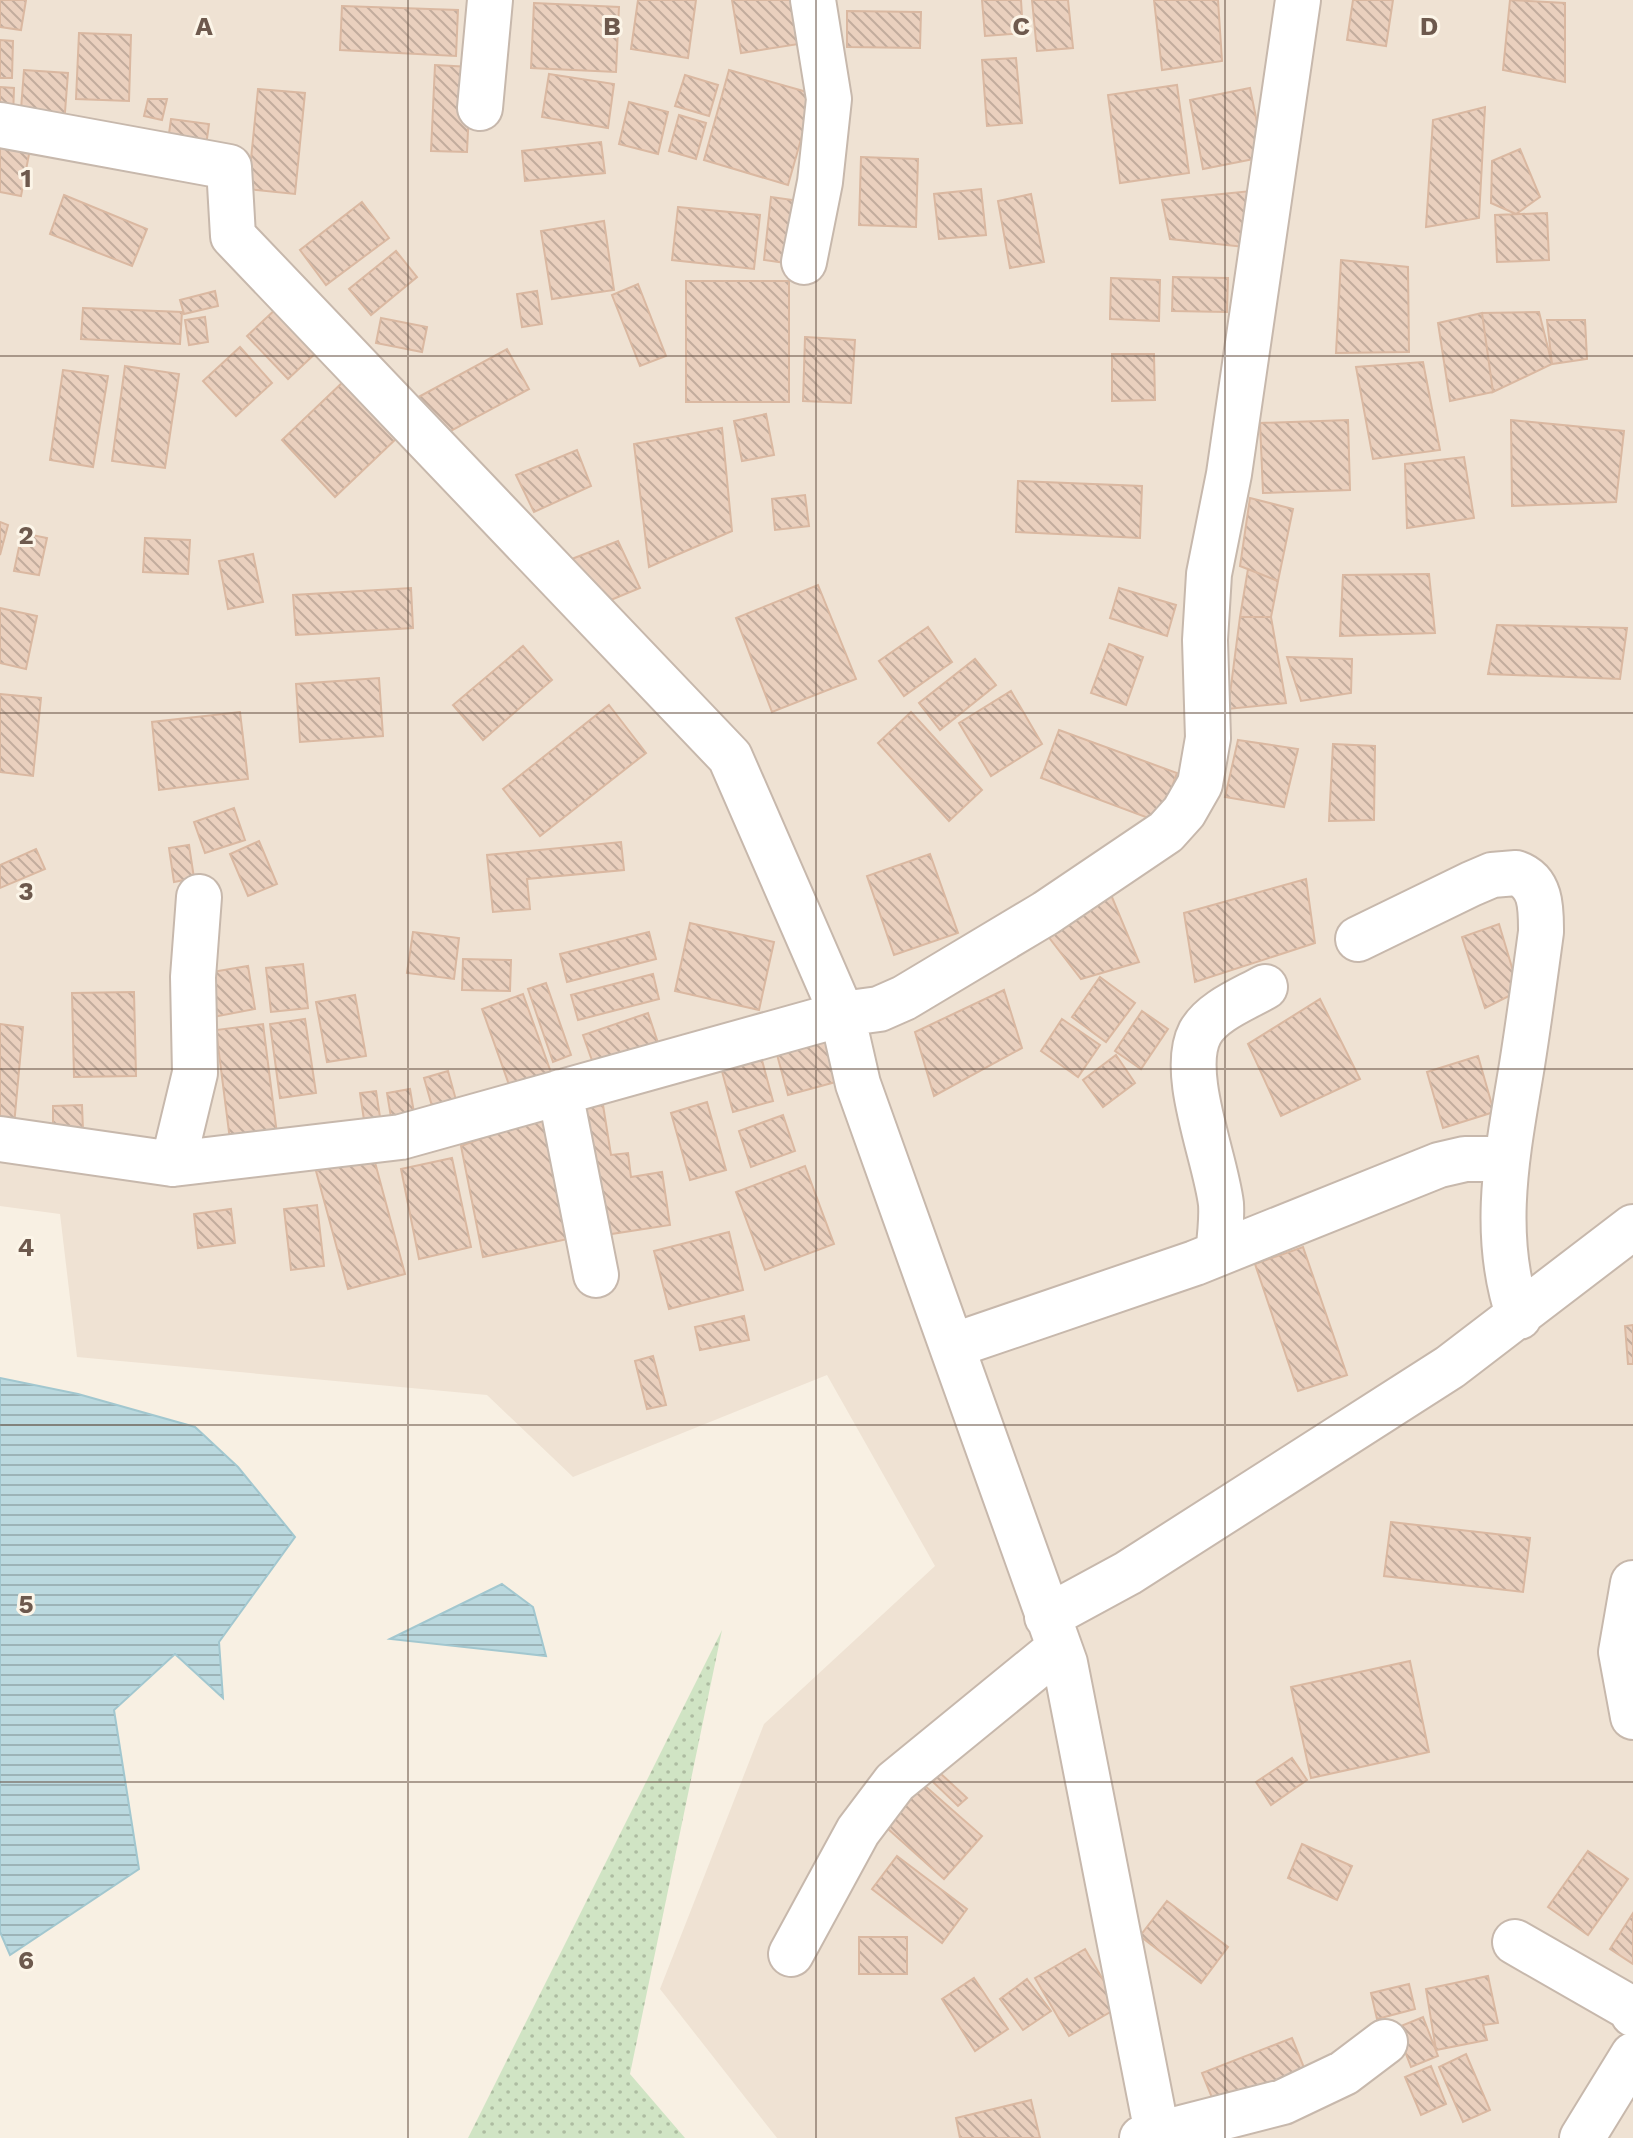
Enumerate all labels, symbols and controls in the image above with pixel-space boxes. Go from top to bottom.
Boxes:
text: A [195,11,213,41]
text: B [603,11,621,41]
text: C [1012,11,1030,41]
text: D [1420,11,1438,41]
text: 1 [20,163,32,193]
text: 2 [18,520,34,550]
text: 3 [18,876,34,906]
text: 4 [18,1232,35,1262]
text: 5 [18,1589,34,1619]
text: 6 [18,1945,34,1975]

